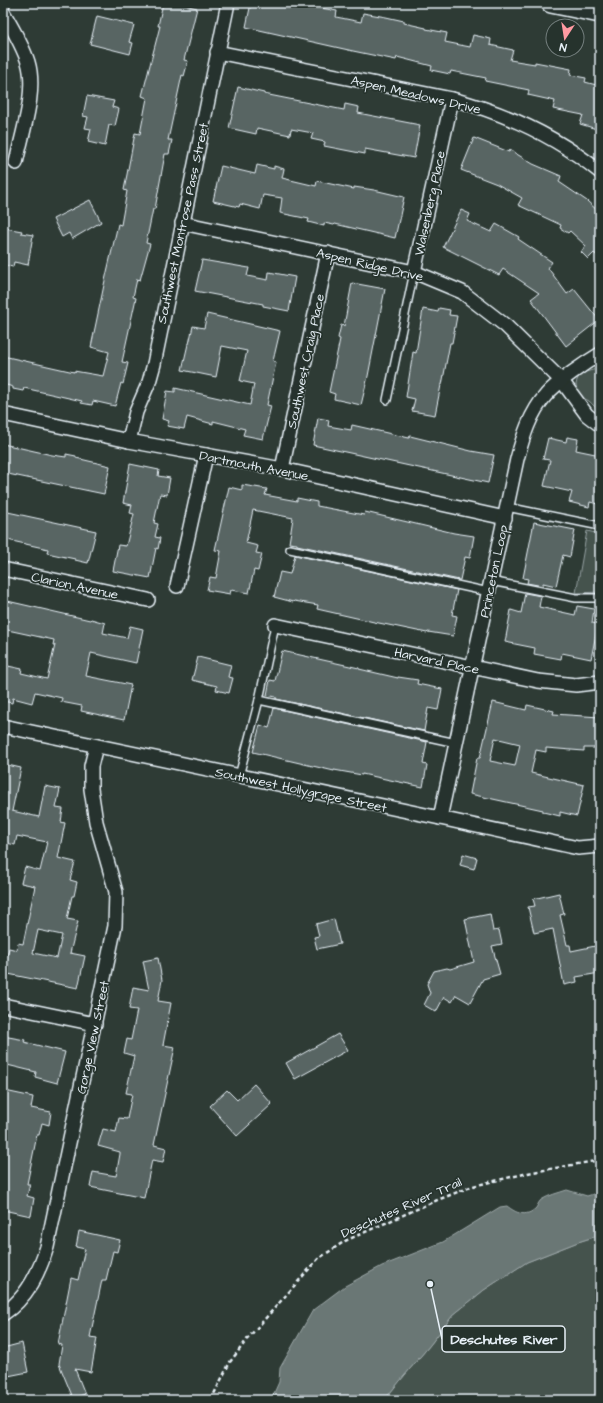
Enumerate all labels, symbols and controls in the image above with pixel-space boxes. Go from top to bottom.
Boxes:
north arrow [545,18,585,58]
text: N [558,39,568,55]
street label: Aspen Meadows Drive [349,71,482,119]
street label: Southwest Montrose Pass Street [153,120,213,325]
street label: Walsenberg Place [410,149,451,257]
street label: Aspen Ridge Drive [314,244,425,287]
street label: Southwest Craig Place [283,292,330,431]
street label: Dartmouth Avenue [198,447,310,485]
street label: Princeton Loop [475,523,513,619]
street label: Clarion Avenue [30,568,120,604]
street label: Harvard Place [393,643,481,679]
street label: Southwest Hollygrape Street [213,763,389,818]
street label: Gorge View Street [72,978,115,1096]
street label: Deschutes River Trail [338,1173,465,1243]
callout: Deschutes River [442,1326,565,1352]
text: Deschutes River [450,1330,558,1350]

